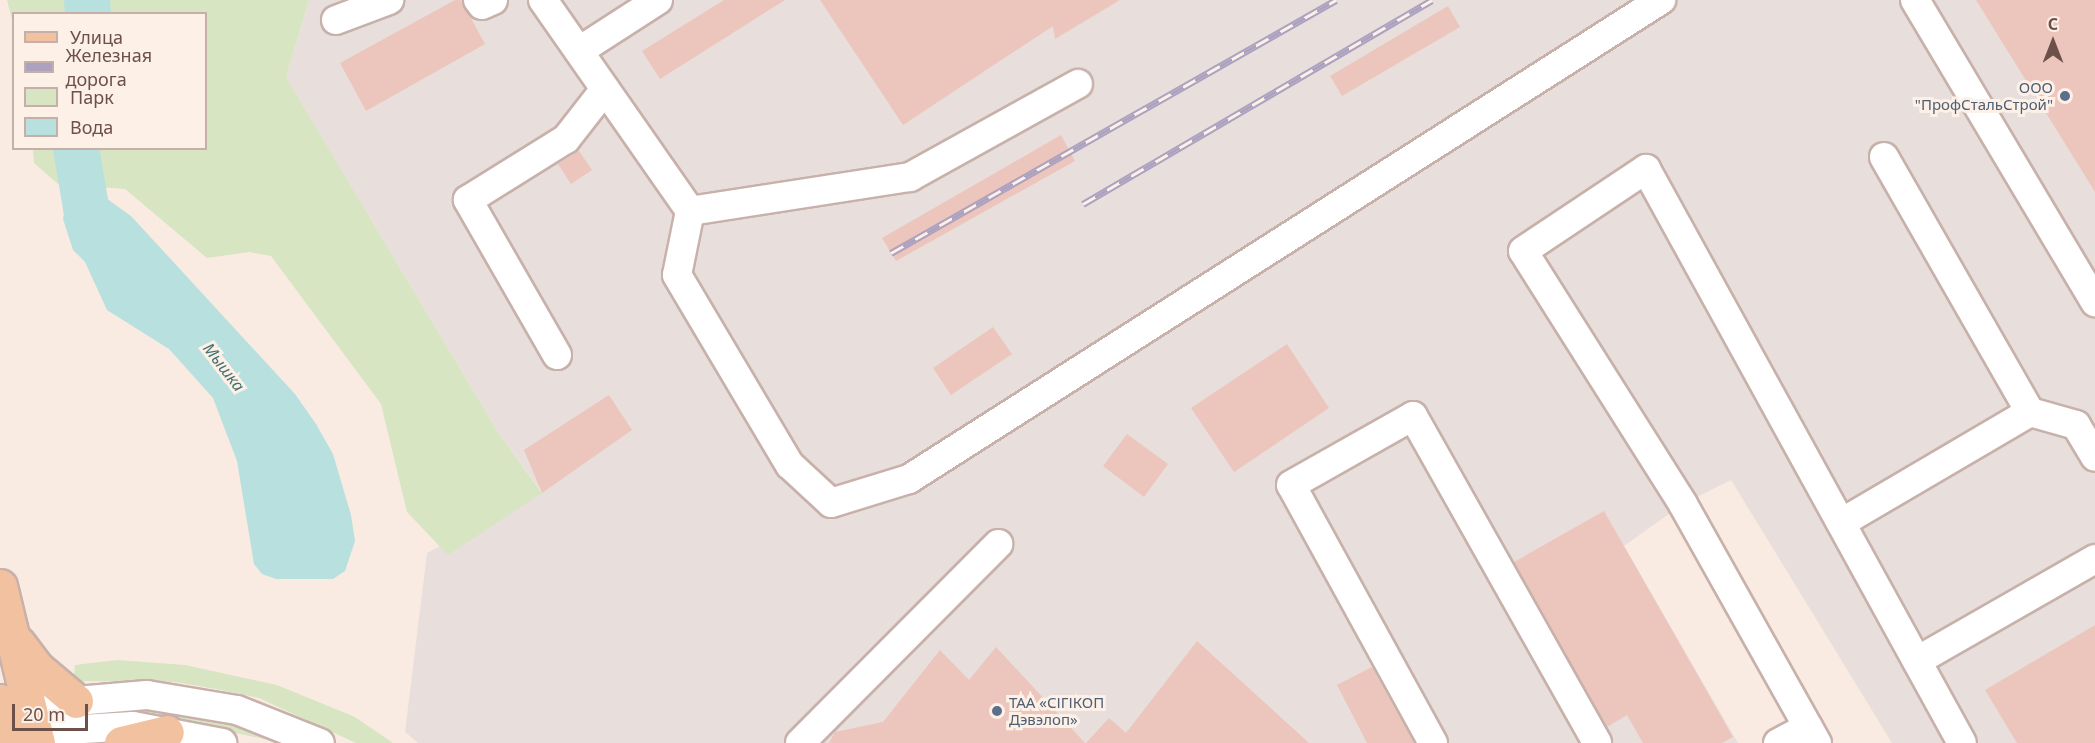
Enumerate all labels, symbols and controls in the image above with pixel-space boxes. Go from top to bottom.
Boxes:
legend [12,12,207,150]
north arrow [2023,12,2083,72]
text: С [2048,13,2058,35]
text: Улица [70,25,123,49]
text: Железная дорога [66,43,152,91]
place label: ООО "ПрофСтальСтрой" [1915,78,2053,113]
text: Парк [70,85,114,109]
marker: ООО "ПрофСтальСтрой" [2058,89,2072,103]
text: Вода [70,115,113,139]
water label: Мышка [199,339,249,395]
scale bar [15,692,92,730]
place label: ТАА «СІГІКОП Дэвэлоп» [1009,693,1104,728]
text: 20 m [23,702,65,726]
marker: ТАА «СІГІКОП Дэвэлоп» [990,704,1004,718]

